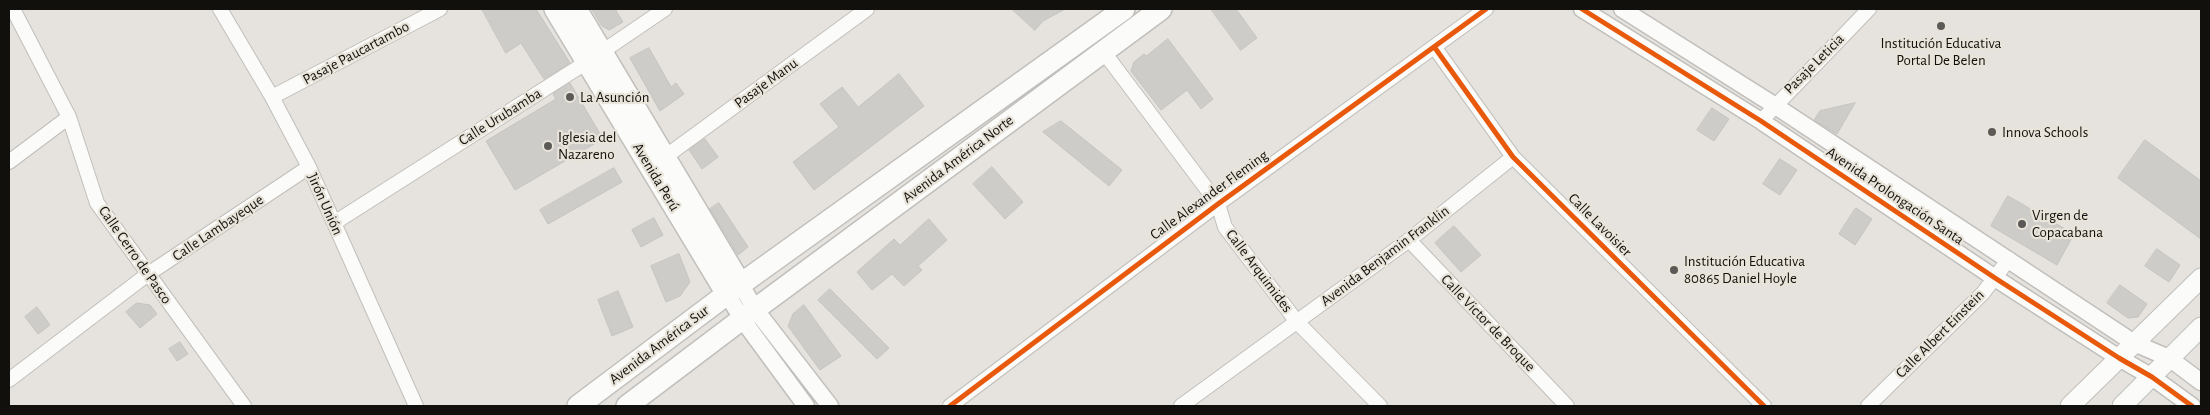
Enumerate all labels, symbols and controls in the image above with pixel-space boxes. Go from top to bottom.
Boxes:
street label: Pasaje Paucartambo [300,17,412,89]
marker: Institución Educativa Portal De Belen [1935,20,1947,32]
street label: Pasaje Leticia [1780,30,1848,98]
place label: Institución Educativa Portal De Belen [1880,34,2002,69]
street label: Pasaje Manu [731,54,801,112]
street label: Calle Urubamba [455,84,545,150]
place label: La Asunción [580,88,649,106]
marker: La Asunción [564,91,576,103]
street label: Avenida América Norte [899,111,1017,207]
place label: Innova Schools [2002,123,2088,141]
marker: Innova Schools [1986,126,1998,138]
place label: Iglesia del Nazareno [558,128,617,163]
marker: Iglesia del Nazareno [542,140,554,152]
street label: Avenida Perú [629,140,683,214]
street label: Avenida Prolongación Santa [1823,143,1967,249]
street label: Calle Alexander Fleming [1147,146,1271,244]
street label: Jirón Unión [303,170,347,238]
street label: Calle Lavoisier [1564,189,1636,261]
street label: Calle Lambayeque [169,191,267,265]
street label: Calle Cerro de Pasco [94,202,176,308]
street label: Avenida Benjamin Franklin [1317,202,1453,310]
place label: Virgen de Copacabana [2032,206,2103,241]
marker: Virgen de Copacabana [2016,218,2028,230]
street label: Calle Arquimides [1222,226,1296,316]
place label: Institución Educativa 80865 Daniel Hoyle [1684,252,1805,287]
marker: Institución Educativa 80865 Daniel Hoyle [1668,264,1680,276]
street label: Calle Victor de Broque [1437,271,1539,375]
street label: Calle Albert Einstein [1892,286,1988,382]
street label: Avenida América Sur [606,302,712,388]

